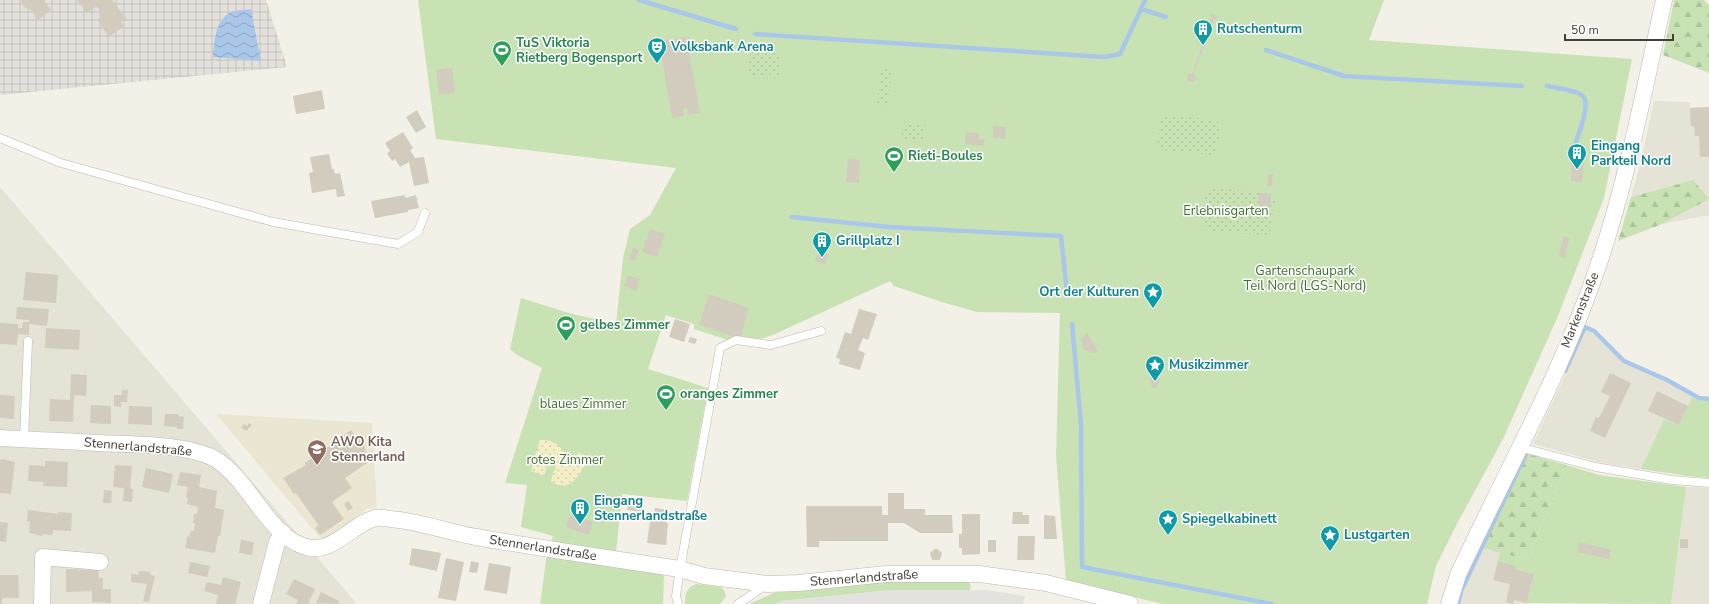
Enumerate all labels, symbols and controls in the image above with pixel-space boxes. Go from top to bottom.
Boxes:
scale bar [1565,16,1673,42]
building icon: Rutschenturm [1192,18,1214,46]
place label: Rutschenturm [1217,20,1302,38]
text: 50 m [1571,22,1599,38]
place label: TuS Viktoria Rietberg Bogensport [516,34,643,67]
theatre icon: Volksbank Arena [646,36,668,64]
place label: Volksbank Arena [670,38,774,56]
sports icon: TuS Viktoria Rietberg Bogensport [491,39,513,67]
place label: Eingang Parkteil Nord [1591,137,1671,170]
building icon: Eingang Parkteil Nord [1566,142,1588,170]
sports icon: Rieti-Boules [883,145,905,173]
place label: Rieti-Boules [908,147,983,165]
park label: Erlebnisgarten [1183,202,1269,220]
building icon: Grillplatz I [811,230,833,258]
place label: Grillplatz I [836,232,900,250]
park label: Gartenschaupark Teil Nord (LGS-Nord) [1243,262,1367,295]
street label: Markenstraße [1557,269,1603,351]
place icon: Ort der Kulturen [1142,281,1164,309]
place label: Ort der Kulturen [1039,283,1139,301]
sports icon: gelbes Zimmer [555,314,577,342]
place label: gelbes Zimmer [580,316,671,334]
place icon: Musikzimmer [1144,354,1166,382]
place label: Musikzimmer [1169,356,1250,374]
sports icon: oranges Zimmer [655,383,677,411]
place label: oranges Zimmer [680,385,779,403]
park label: blaues Zimmer [540,395,627,413]
street label: Stennerlandstraße [83,433,193,461]
place label: AWO Kita Stennerland [331,433,405,466]
school or university icon: AWO Kita Stennerland [306,438,328,466]
park label: rotes Zimmer [526,451,604,469]
place label: Eingang Stennerlandstraße [594,492,707,525]
building icon: Eingang Stennerlandstraße [569,497,591,525]
place icon: Spiegelkabinett [1157,508,1179,536]
place label: Spiegelkabinett [1182,510,1278,528]
place icon: Lustgarten [1319,524,1341,552]
place label: Lustgarten [1344,526,1410,544]
street label: Stennerlandstraße [488,531,598,565]
street label: Stennerlandstraße [809,565,919,591]

